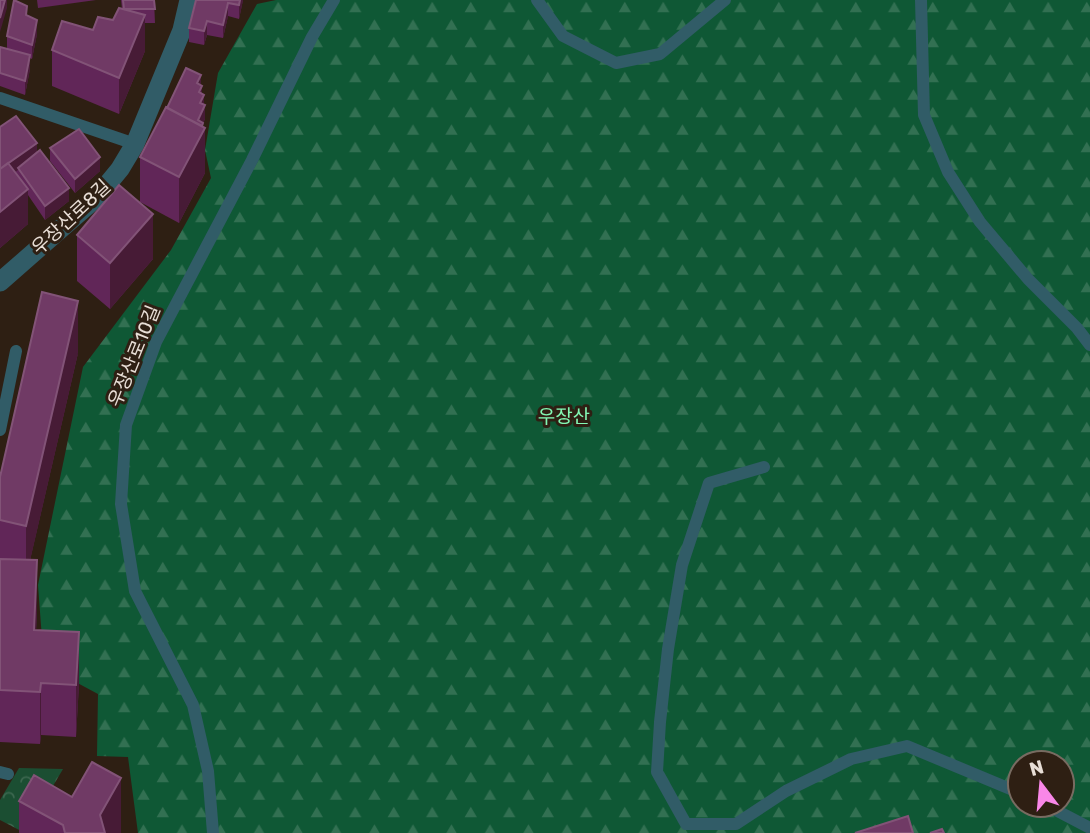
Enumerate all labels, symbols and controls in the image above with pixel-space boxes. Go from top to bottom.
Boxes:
street label: 우장산로8길 [27,175,115,259]
street label: 우장산로10길 [103,302,165,410]
park label: 우장산 [538,405,590,428]
north arrow [1006,749,1076,819]
text: N [1027,755,1046,781]

